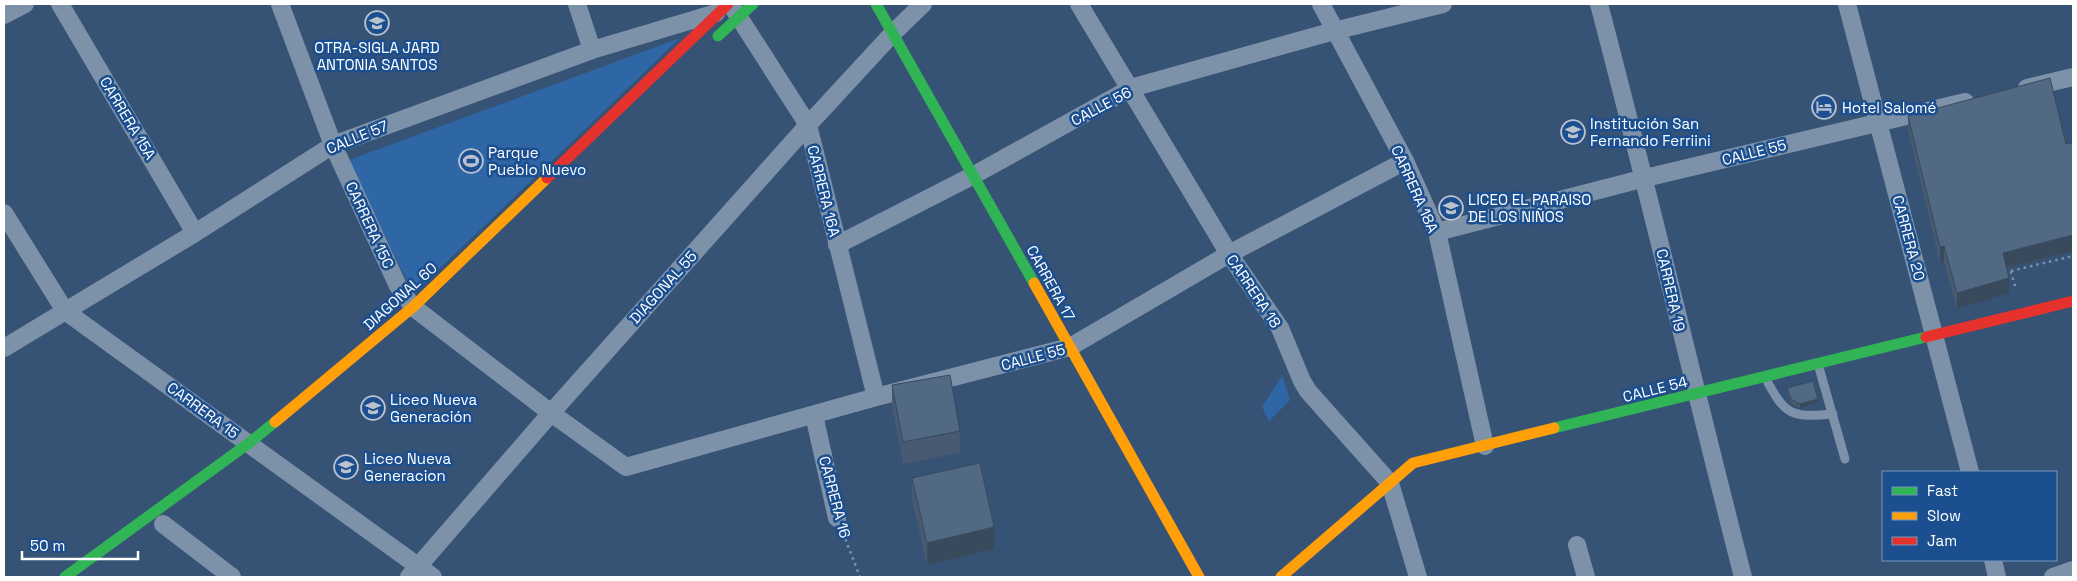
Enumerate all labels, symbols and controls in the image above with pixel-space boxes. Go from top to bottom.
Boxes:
school or university icon: OTRA-SIGLA JARD ANTONIA SANTOS [364,10,390,36]
place label: OTRA-SIGLA JARD ANTONIA SANTOS [314,38,440,74]
street label: CARRERA 15A [96,73,161,163]
street label: CALLE 56 [1067,82,1135,130]
hotel icon: Hotel Salomé [1811,94,1837,120]
place label: Hotel Salomé [1842,98,1937,117]
place label: Institución San Fernando Ferriini [1590,114,1711,150]
street label: CALLE 57 [323,116,391,158]
school or university icon: Institución San Fernando Ferriini [1560,119,1586,145]
street label: CALLE 55 [1720,135,1788,169]
street label: CARRERA 18A [1387,142,1443,236]
place label: Parque Pueblo Nuevo [488,143,586,179]
street label: CARRERA 16A [803,143,845,239]
sports icon: Parque Pueblo Nuevo [458,148,484,174]
street label: CARRERA 15C [342,178,398,272]
place label: LICEO EL PARAISO DE LOS NIÑOS [1468,190,1591,226]
street label: CARRERA 20 [1888,193,1930,283]
school or university icon: LICEO EL PARAISO DE LOS NIÑOS [1438,195,1464,221]
street label: CARRERA 17 [1022,242,1080,324]
street label: DIAGONAL 55 [625,246,701,328]
street label: CARRERA 19 [1652,247,1690,333]
street label: CARRERA 18 [1222,251,1286,331]
street label: DIAGONAL 60 [359,258,441,334]
street label: CALLE 55 [999,339,1067,375]
street label: CALLE 54 [1621,372,1689,406]
street label: CARRERA 15 [163,378,243,442]
place label: Liceo Nueva Generación [390,390,477,426]
school or university icon: Liceo Nueva Generación [360,395,386,421]
place label: Liceo Nueva Generacion [364,449,451,485]
school or university icon: Liceo Nueva Generacion [333,454,359,480]
street label: CARRERA 16 [815,454,855,540]
legend [1882,471,2057,561]
text: Fast [1927,481,1958,500]
text: Slow [1927,506,1961,525]
scale bar [22,528,139,560]
text: Jam [1927,531,1957,550]
text: 50 m [30,536,65,555]

